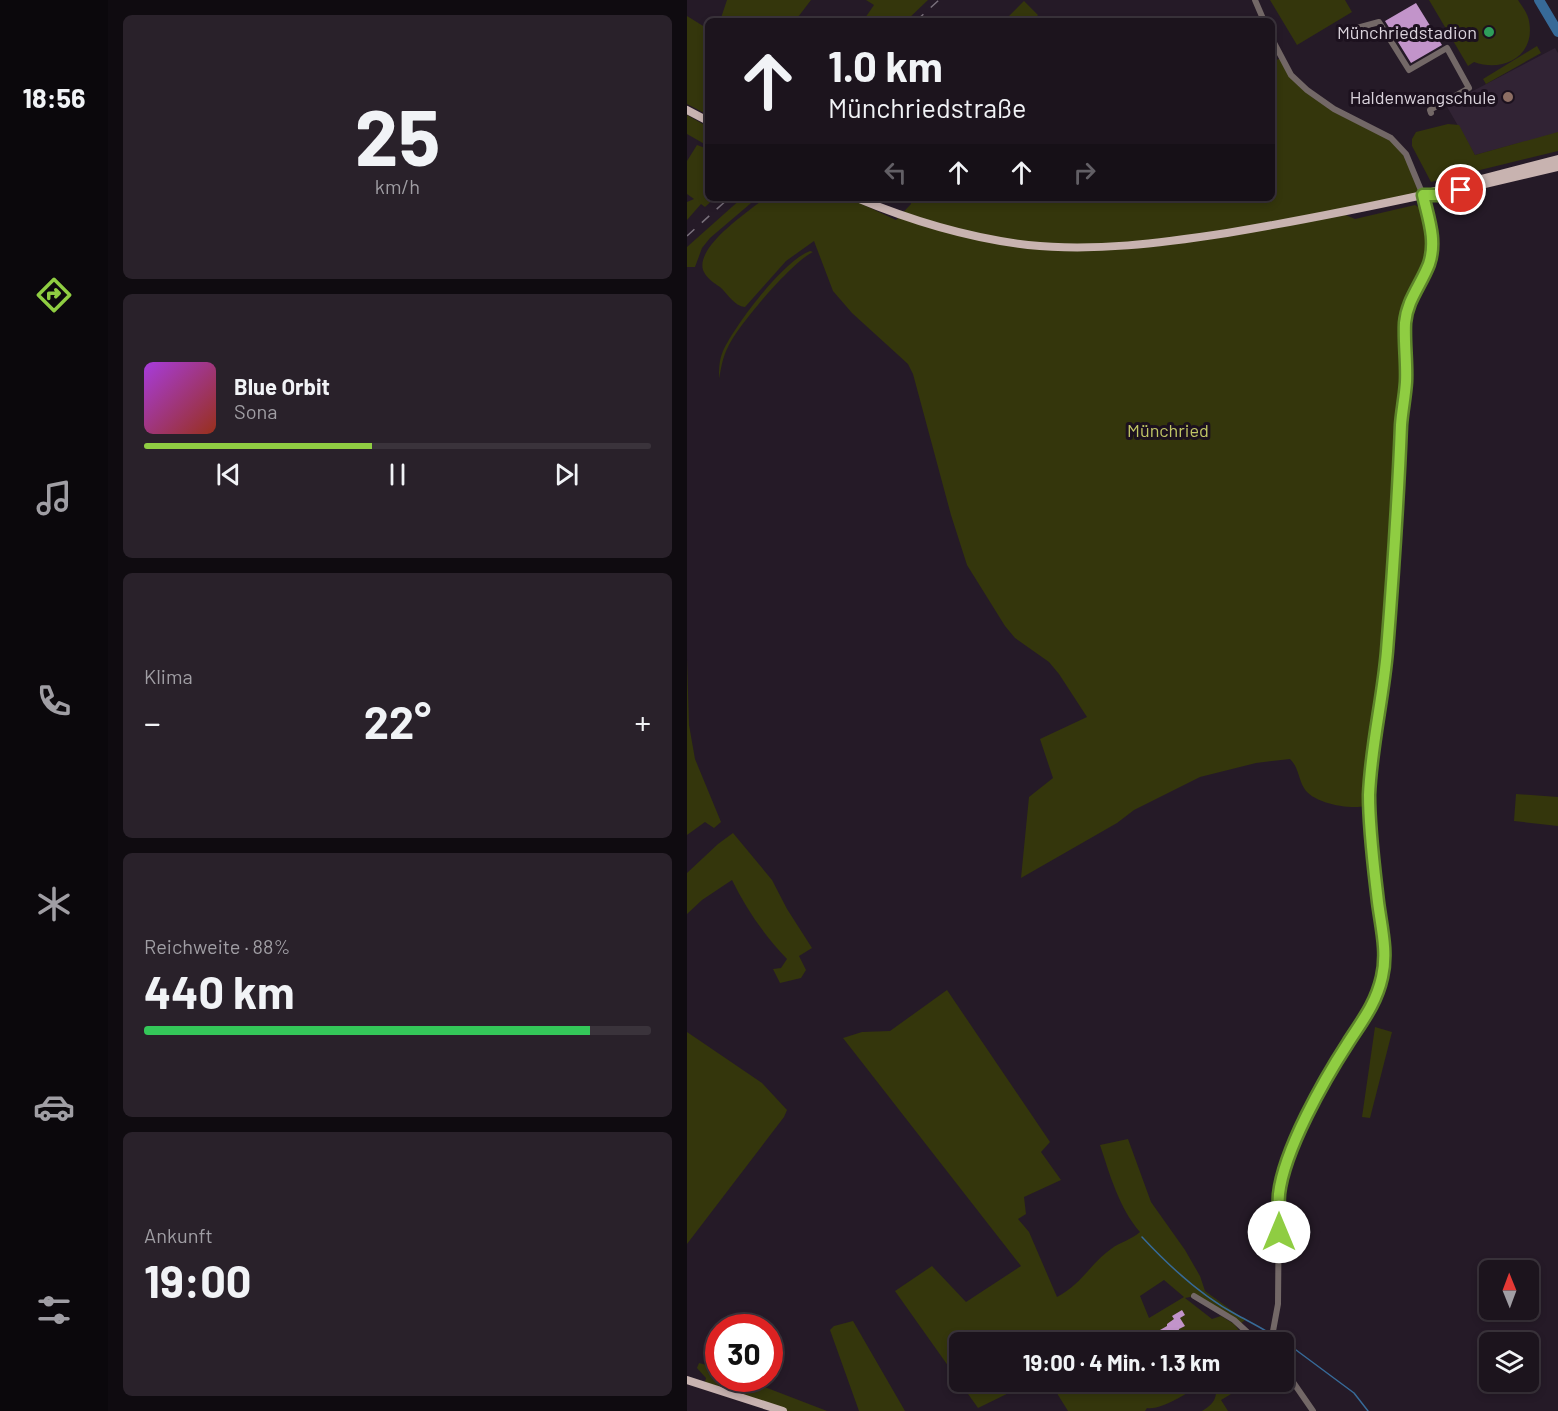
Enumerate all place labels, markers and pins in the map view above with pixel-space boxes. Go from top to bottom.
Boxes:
place label: Münchriedstadion [1337,21,1477,43]
marker: Münchriedstadion [1482,25,1496,39]
place label: Haldenwangschule [1350,86,1496,108]
marker: Haldenwangschule [1501,90,1515,104]
pin [1435,164,1486,215]

